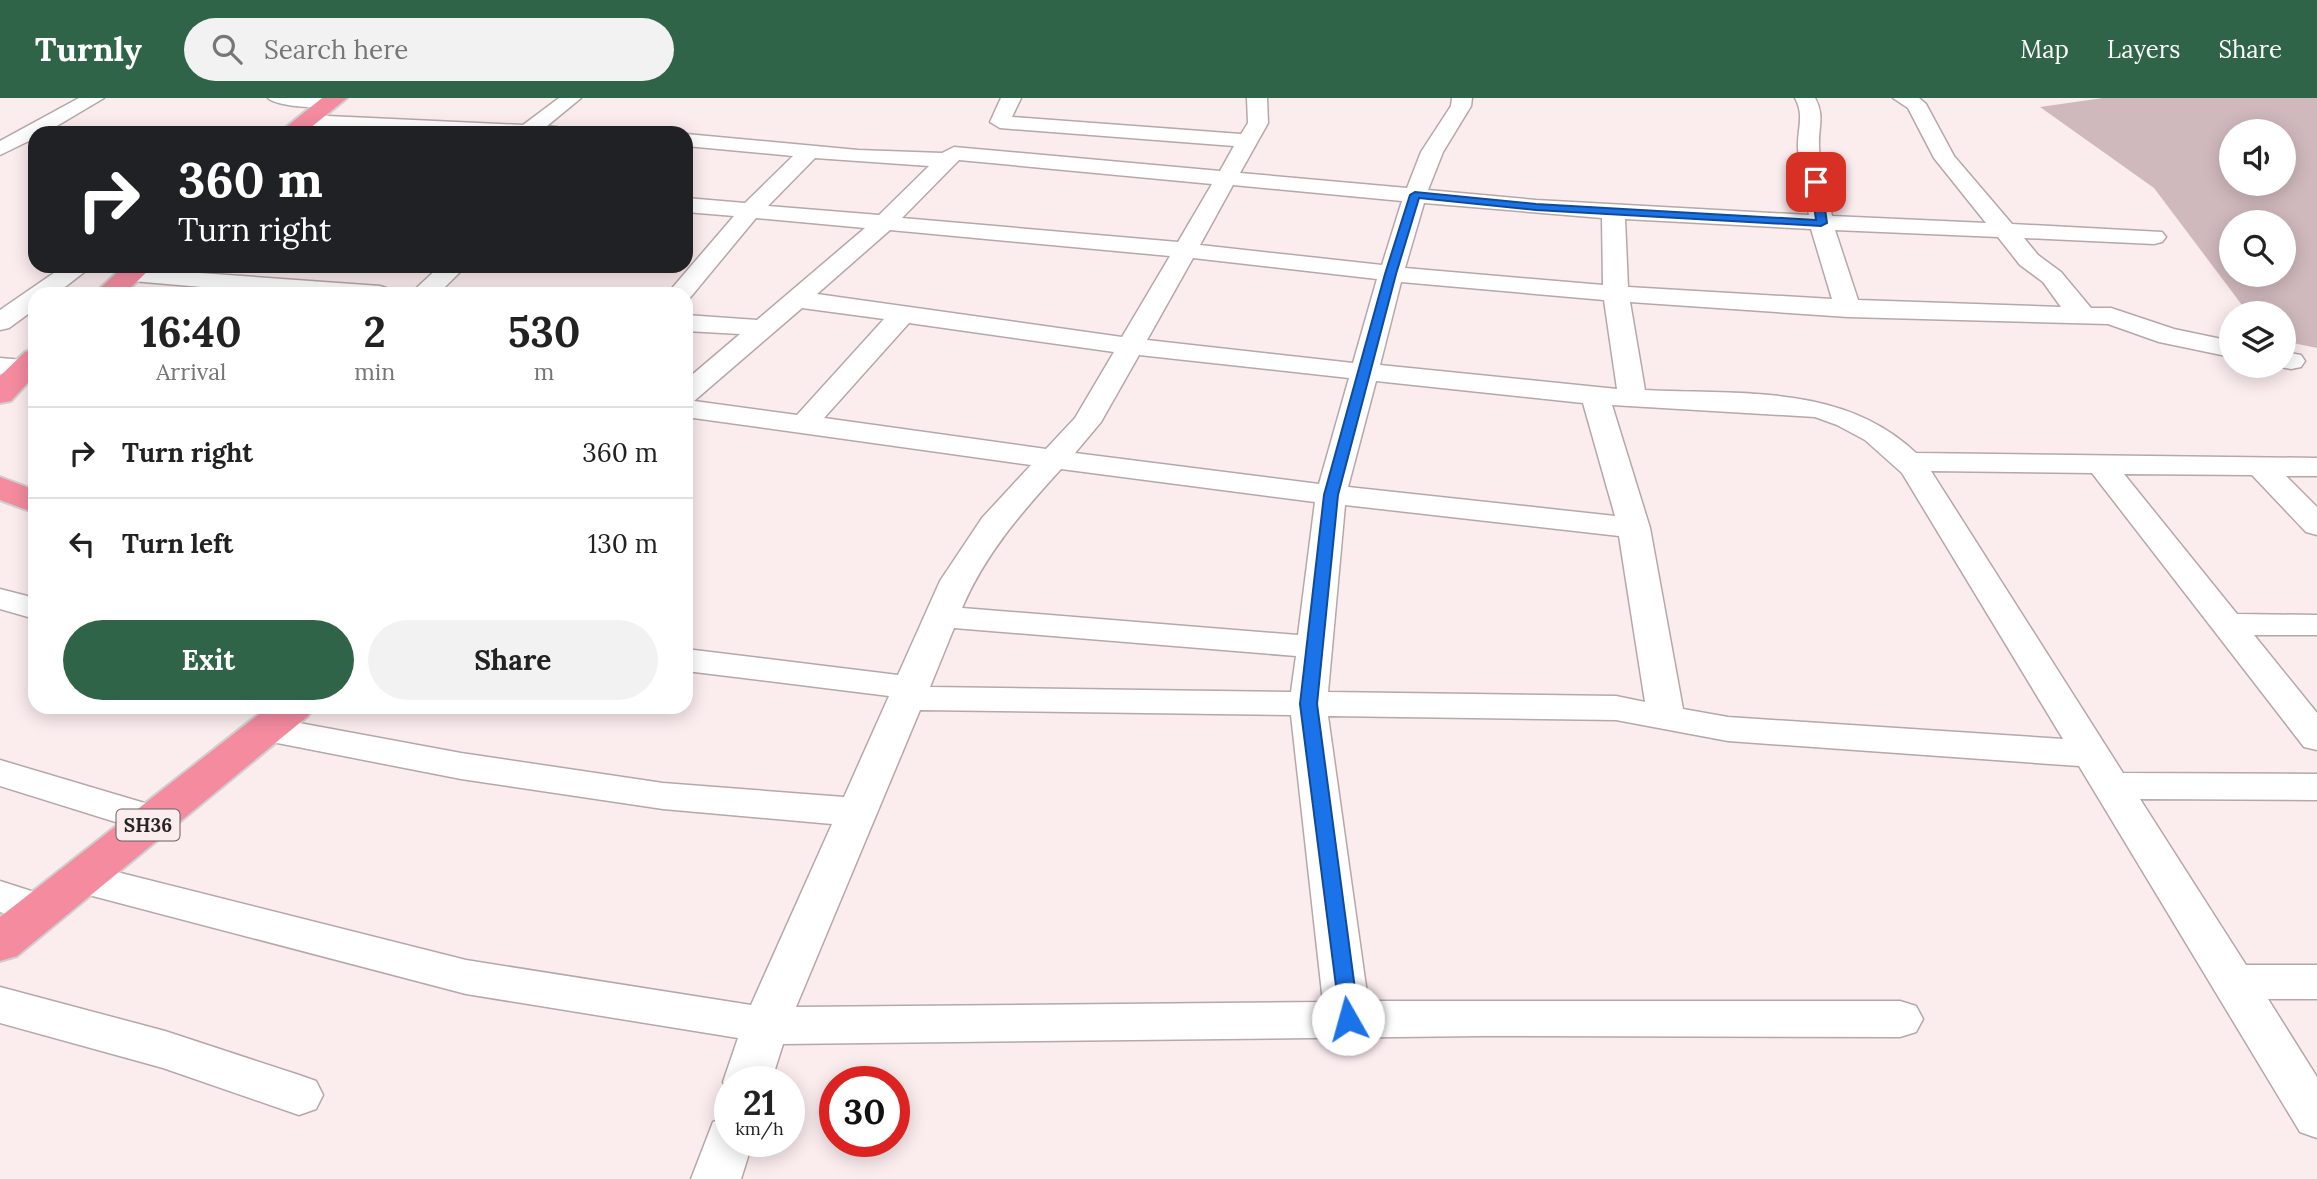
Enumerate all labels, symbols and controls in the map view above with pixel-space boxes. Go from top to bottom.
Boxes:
search box [184,18,674,81]
text: Turnly [35,28,142,70]
icon: search [208,30,246,68]
text: Search here [264,33,408,66]
text: Map [2020,34,2069,65]
text: Layers [2107,34,2180,65]
text: Share [2218,34,2282,65]
map controls [2219,119,2296,378]
button: sound [2219,119,2296,196]
text: 360 m [178,148,323,210]
pin [1786,152,1846,212]
icon: right [63,154,154,245]
icon: arrive [1797,163,1835,201]
text: Turn right [178,209,331,250]
button: search [2219,210,2296,287]
button: layers [2219,301,2296,378]
text: 16:40 [140,305,242,359]
text: 2 [364,305,386,359]
text: 530 [508,305,581,359]
text: Arrival [156,357,226,386]
text: min [354,357,395,386]
text: m [534,357,554,386]
icon: right [63,434,101,472]
text: Turn right [122,436,253,469]
text: 360 m [582,436,658,469]
icon: left [63,525,101,563]
text: Turn left [122,527,233,560]
text: 130 m [588,527,658,560]
button: Exit [63,620,354,700]
button: Share [368,620,658,700]
road number: SH36 [116,810,180,840]
position arrow [1311,982,1385,1056]
speed limit sign: 30 [819,1066,910,1157]
text: 21 [743,1080,776,1125]
text: km/h [735,1117,784,1140]

